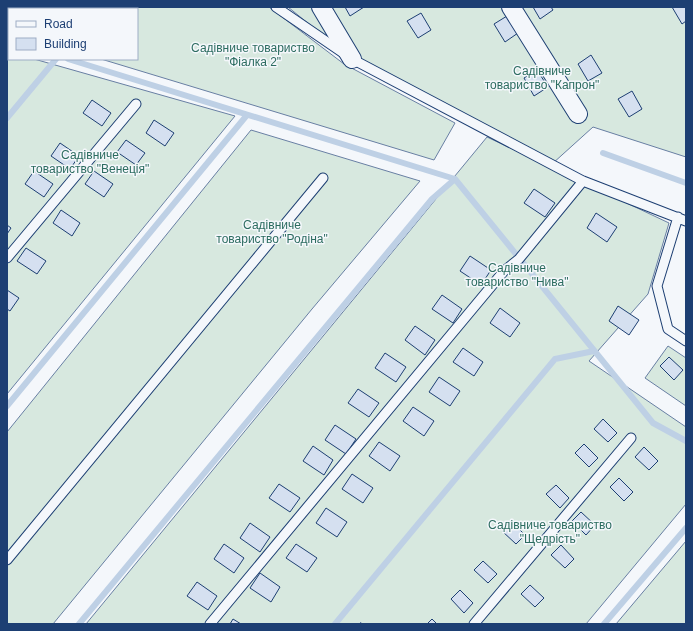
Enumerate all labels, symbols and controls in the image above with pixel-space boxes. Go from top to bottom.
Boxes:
legend [8,8,138,60]
text: Road [44,17,73,31]
text: Building [44,37,87,51]
park label: Садівниче товариство "Фіалка 2" [191,41,315,69]
park label: Садівниче товариство "Капрон" [485,64,599,92]
park label: Садівниче товариство "Венеція" [31,148,149,176]
park label: Садівниче товариство "Родіна" [216,218,328,246]
park label: Садівниче товариство "Нива" [466,261,568,289]
park label: Садівниче товариство "Щедрість" [488,518,612,546]

